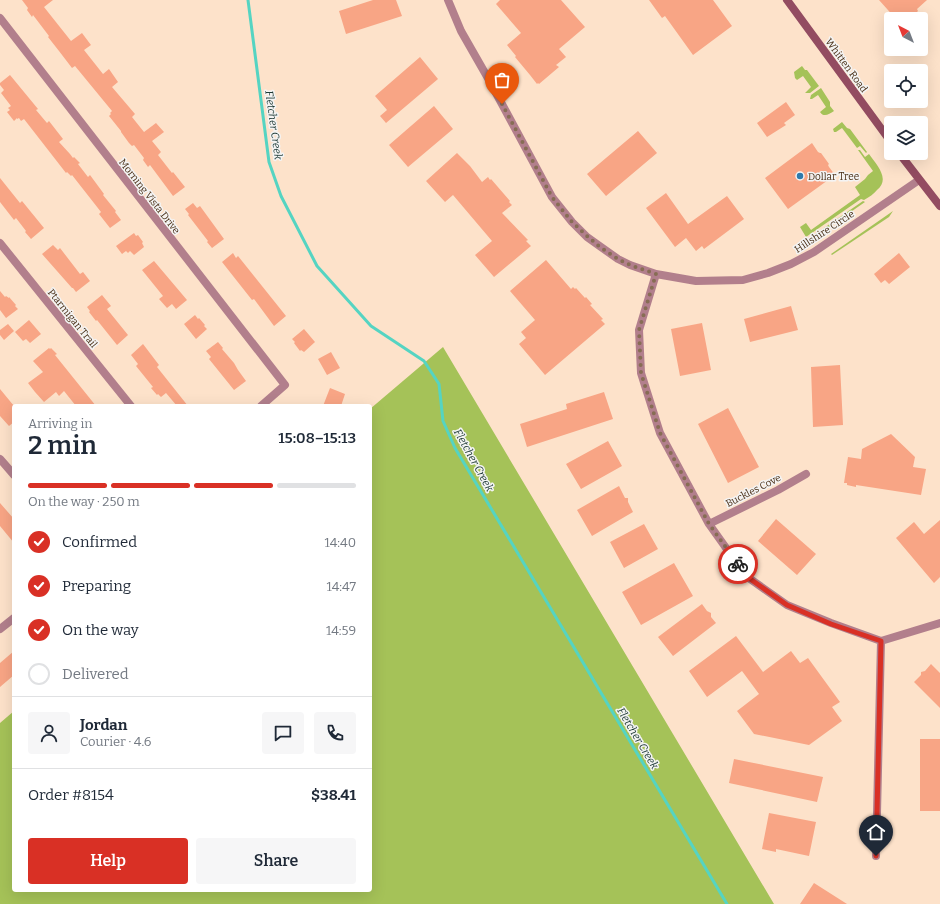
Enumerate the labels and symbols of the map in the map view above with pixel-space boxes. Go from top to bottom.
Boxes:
north arrow [884,12,928,56]
street label: Whitten Road [823,36,870,95]
pin [485,63,519,104]
water label: Fletcher Creek [262,90,285,161]
street label: Morning Vista Drive [116,157,182,237]
marker: Dollar Tree [795,171,805,181]
place label: Dollar Tree [808,171,859,183]
street label: Hillshire Circle [792,208,857,256]
street label: Ptarmigan Trail [45,287,100,350]
water label: Fletcher Creek [451,427,497,495]
street label: Buckles Cove [724,472,783,510]
courier [718,544,758,584]
water label: Fletcher Creek [614,705,662,772]
pin [859,815,893,856]

